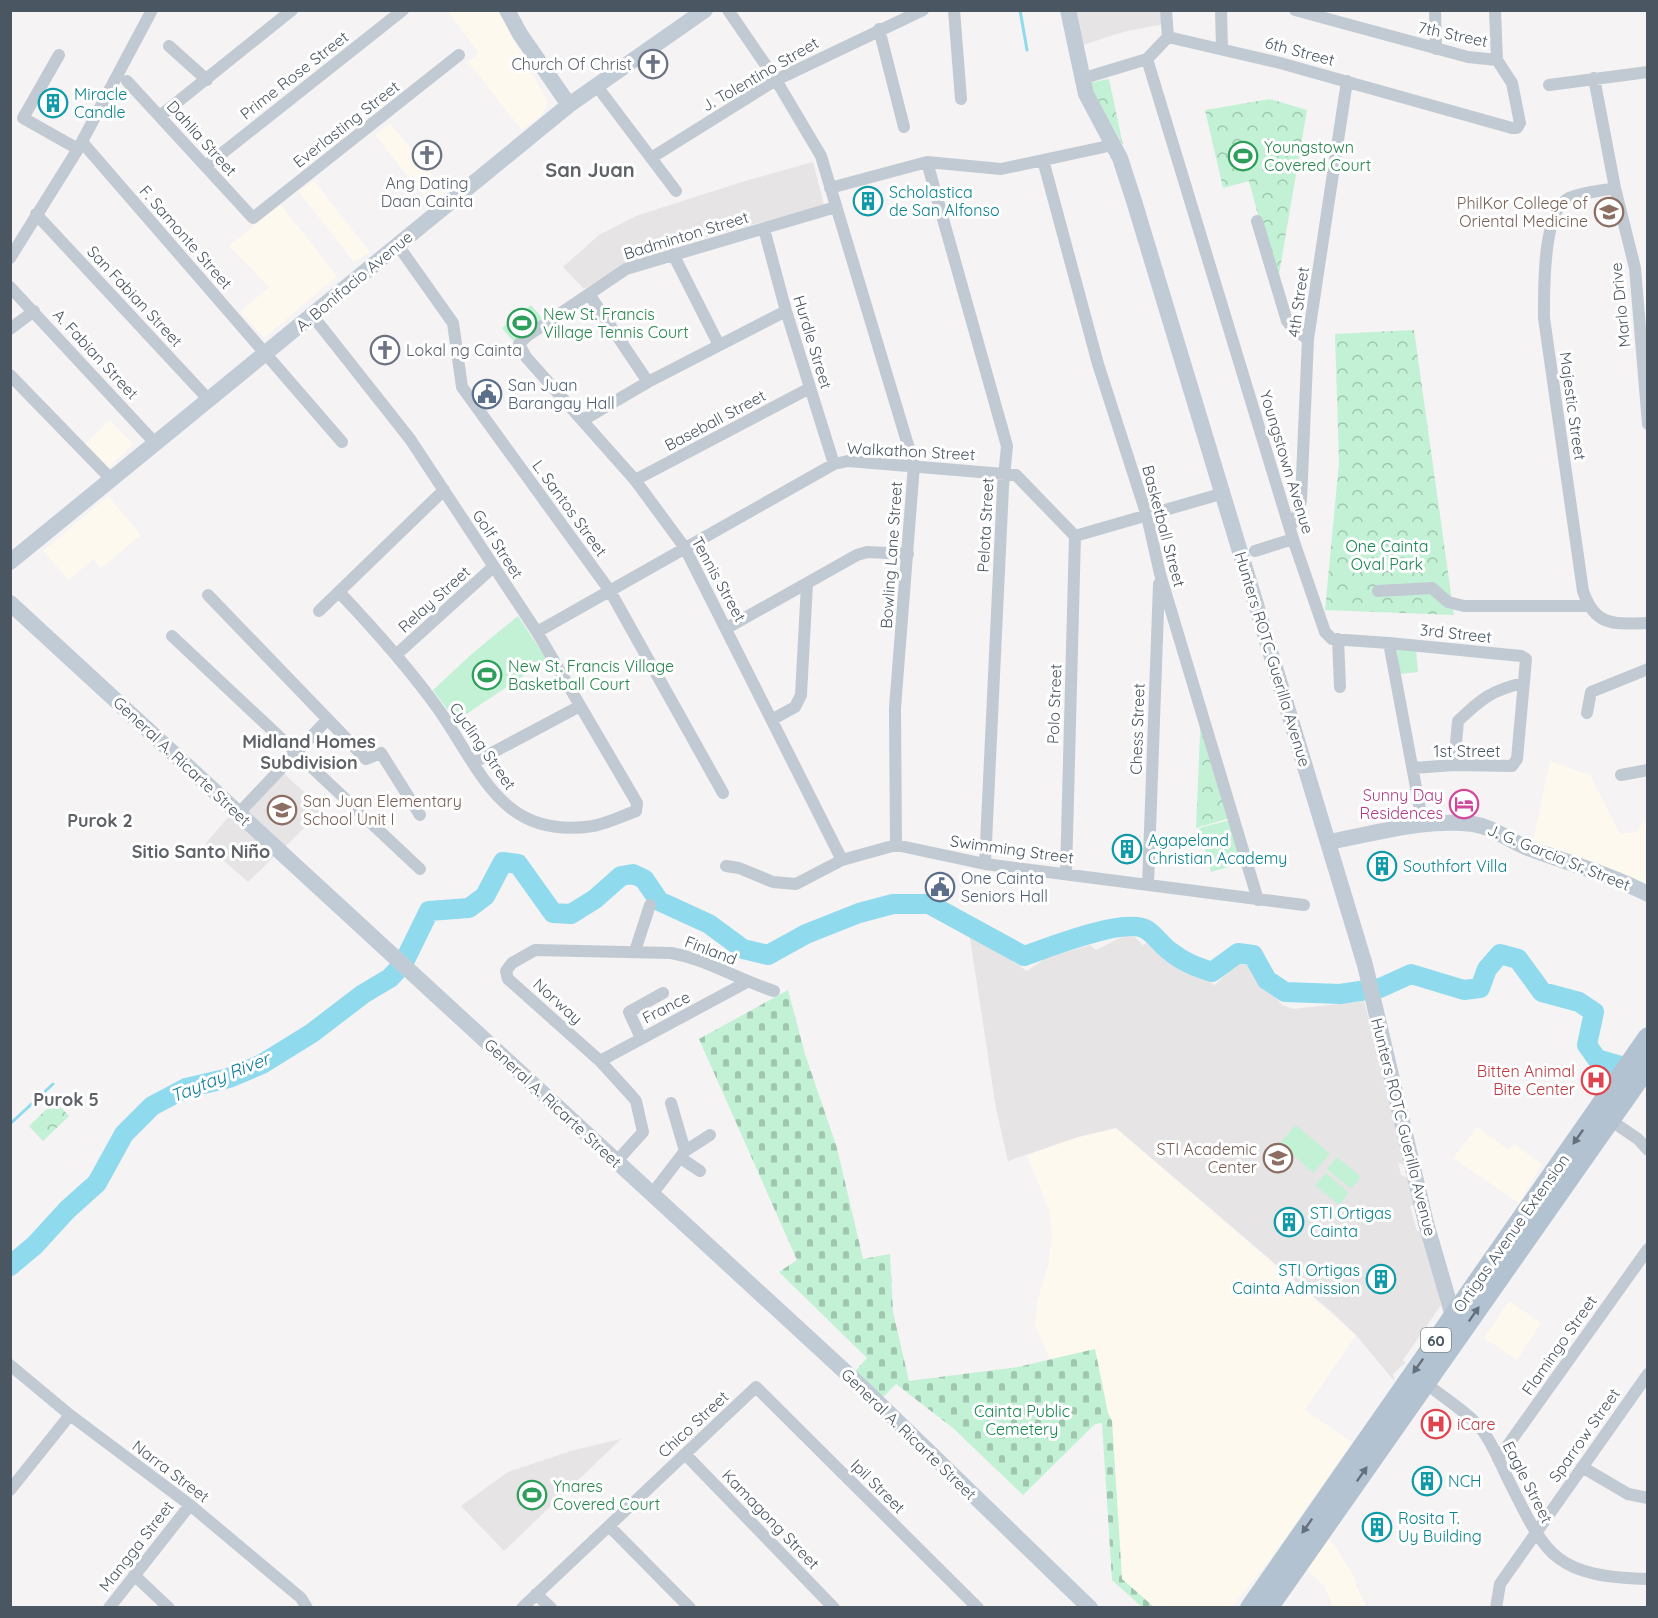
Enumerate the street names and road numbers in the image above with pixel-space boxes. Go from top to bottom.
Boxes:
street label: 7th Street [1416,17,1490,51]
street label: Prime Rose Street [236,26,352,124]
street label: J. Tolentino Street [698,32,822,116]
street label: 6th Street [1263,32,1337,70]
street label: Everlasting Street [289,76,403,172]
street label: Dahlia Street [163,96,241,180]
street label: F. Samonte Street [135,181,237,293]
street label: Badminton Street [621,207,751,263]
street label: A. Bonifacio Avenue [292,226,416,336]
street label: San Fabian Street [83,241,187,351]
street label: Marlo Drive [1606,262,1634,348]
street label: 4th Street [1283,265,1313,339]
street label: Hurdle Street [789,293,837,391]
street label: A. Fabian Street [49,305,143,403]
street label: Majestic Street [1556,351,1590,461]
street label: Baseball Street [661,385,769,455]
street label: Youngstown Avenue [1256,388,1318,536]
street label: Walkathon Street [846,438,976,464]
street label: L. Santos Street [528,456,612,560]
street label: Basketball Street [1138,463,1190,589]
street label: Pelota Street [973,477,997,573]
street label: Bowling Lane Street [876,481,906,629]
street label: Golf Street [468,506,528,582]
street label: Tennis Street [687,533,751,625]
street label: Hunters ROTC Guerilla Avenue [1231,549,1315,769]
street label: Relay Street [394,561,474,637]
street label: 3rd Street [1419,619,1493,647]
street label: Polo Street [1043,664,1065,744]
street label: Chess Street [1125,683,1149,775]
street label: General A. Ricarte Street [109,692,255,830]
street label: Cycling Street [446,698,520,794]
street label: 1st Street [1434,741,1500,761]
street label: J. G. Garcia Sr. Street [1485,819,1633,895]
street label: Swimming Street [949,830,1075,868]
street label: Finland [682,931,740,969]
street label: Norway [529,974,587,1028]
street label: France [639,986,693,1028]
street label: Hunters ROTC Guerilla Avenue [1367,1016,1441,1238]
street label: General A. Ricarte Street [480,1034,626,1172]
street label: Ortigas Avenue Extension [1449,1150,1573,1316]
street label: Flamingo Street [1517,1291,1601,1399]
road number: 60 [1421,1328,1451,1352]
street label: General A. Ricarte Street [837,1364,981,1504]
street label: Sparrow Street [1544,1384,1624,1486]
street label: Chico Street [654,1386,732,1462]
street label: Narra Street [129,1436,213,1506]
street label: Eagle Street [1499,1438,1557,1526]
street label: Ipil Street [847,1455,909,1517]
street label: Kamagong Street [718,1465,824,1573]
street label: Mangga Street [94,1497,178,1595]

